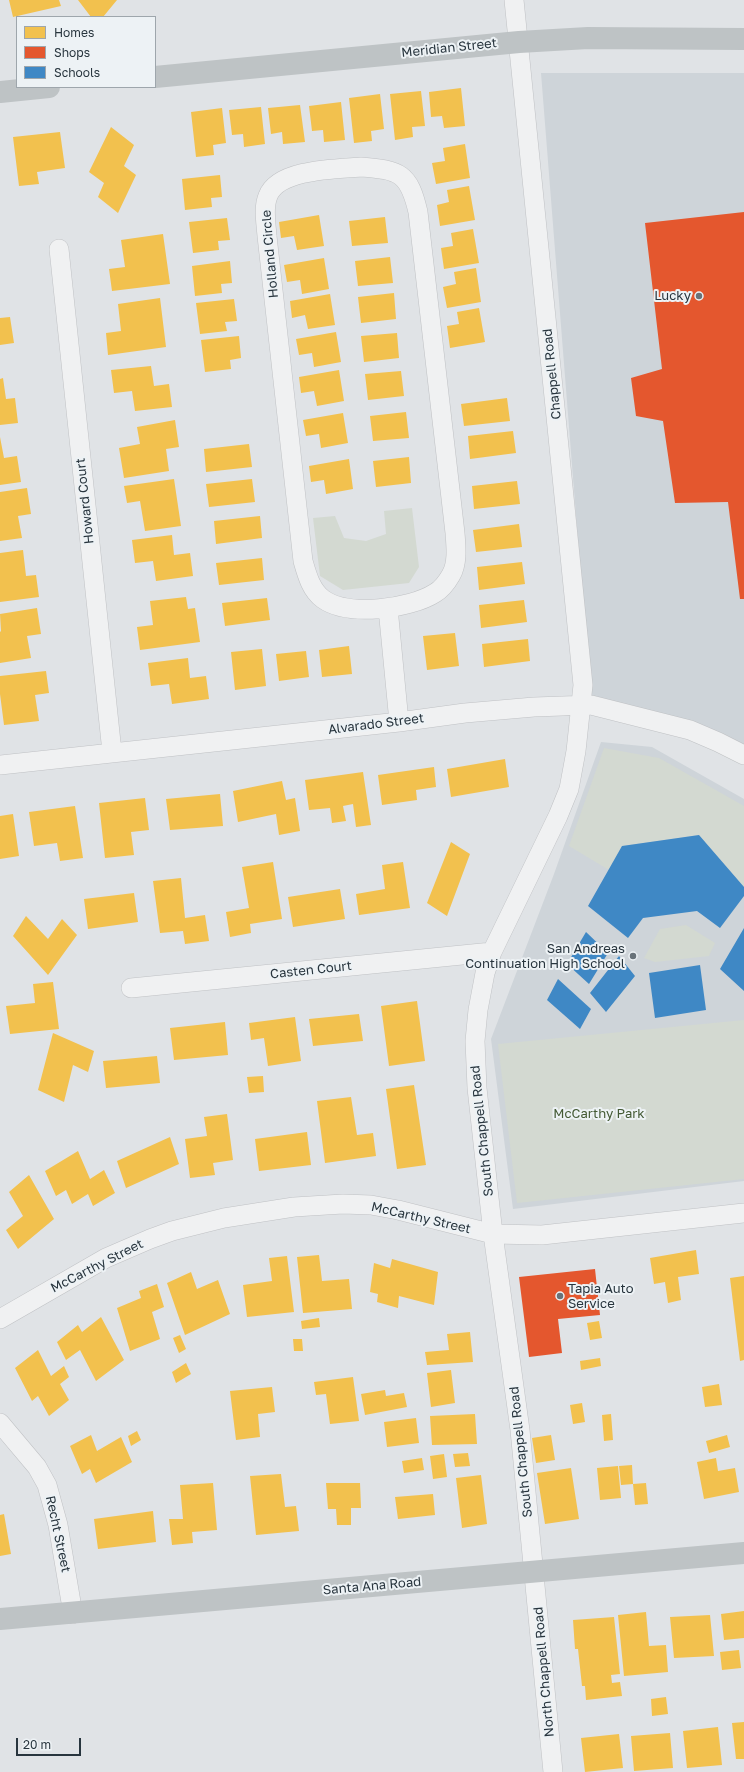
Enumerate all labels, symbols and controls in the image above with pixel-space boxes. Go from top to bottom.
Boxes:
legend [16,16,156,88]
text: Homes [54,25,94,40]
street label: Meridian Street [401,35,497,61]
text: Shops [54,45,90,60]
text: Schools [54,65,100,80]
street label: Holland Circle [258,209,282,299]
place label: Lucky [654,288,691,304]
marker: Lucky [694,291,704,301]
street label: Chappell Road [539,328,565,420]
street label: Howard Court [73,457,97,545]
street label: Alvarado Street [327,710,425,738]
place label: San Andreas Continuation High School [465,941,625,972]
marker: San Andreas Continuation High School [628,951,638,961]
street label: Casten Court [269,958,353,982]
street label: South Chappell Road [467,1065,497,1197]
park label: McCarthy Park [553,1106,645,1122]
street label: McCarthy Street [370,1199,472,1237]
street label: McCarthy Street [48,1236,146,1296]
place label: Tapia Auto Service [568,1281,634,1312]
marker: Tapia Auto Service [555,1291,565,1301]
street label: South Chappell Road [506,1386,536,1518]
street label: Recht Street [42,1494,74,1574]
street label: Santa Ana Road [322,1574,422,1598]
street label: North Chappell Road [531,1606,557,1738]
scale bar [18,1730,83,1756]
text: 20 m [23,1737,51,1752]

